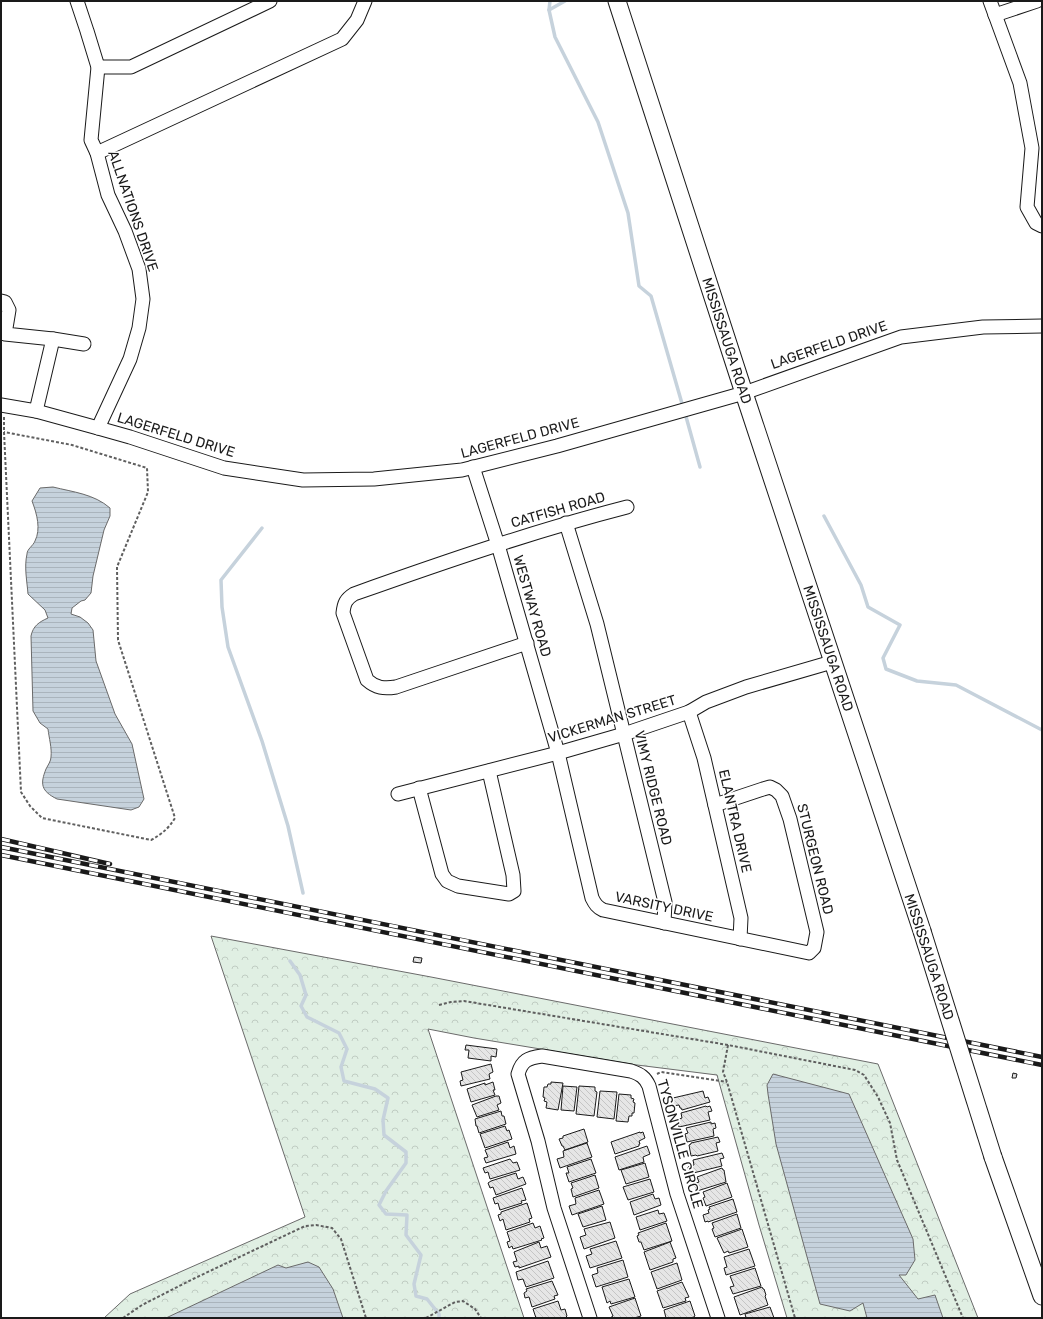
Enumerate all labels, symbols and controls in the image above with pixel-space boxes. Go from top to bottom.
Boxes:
street label: ALLNATIONS DRIVE [104,148,162,274]
street label: MISSISSAUGA ROAD [699,275,755,406]
street label: LAGERFELD DRIVE [768,317,890,373]
street label: LAGERFELD DRIVE [115,409,237,461]
street label: LAGERFELD DRIVE [459,414,581,462]
street label: CATFISH ROAD [509,488,607,532]
street label: WESTWAY ROAD [509,553,555,659]
street label: MISSISSAUGA ROAD [800,583,857,714]
street label: VICKERMAN STREET [546,691,678,747]
street label: VIMY RIDGE ROAD [631,729,675,847]
street label: ELANTRA DRIVE [715,768,755,874]
street label: STURGEON ROAD [793,802,837,916]
street label: VARSITY DRIVE [613,888,715,926]
street label: MISSISSAUGA ROAD [901,892,957,1022]
street label: TYSONVILLE CIRCLE [653,1078,707,1210]

